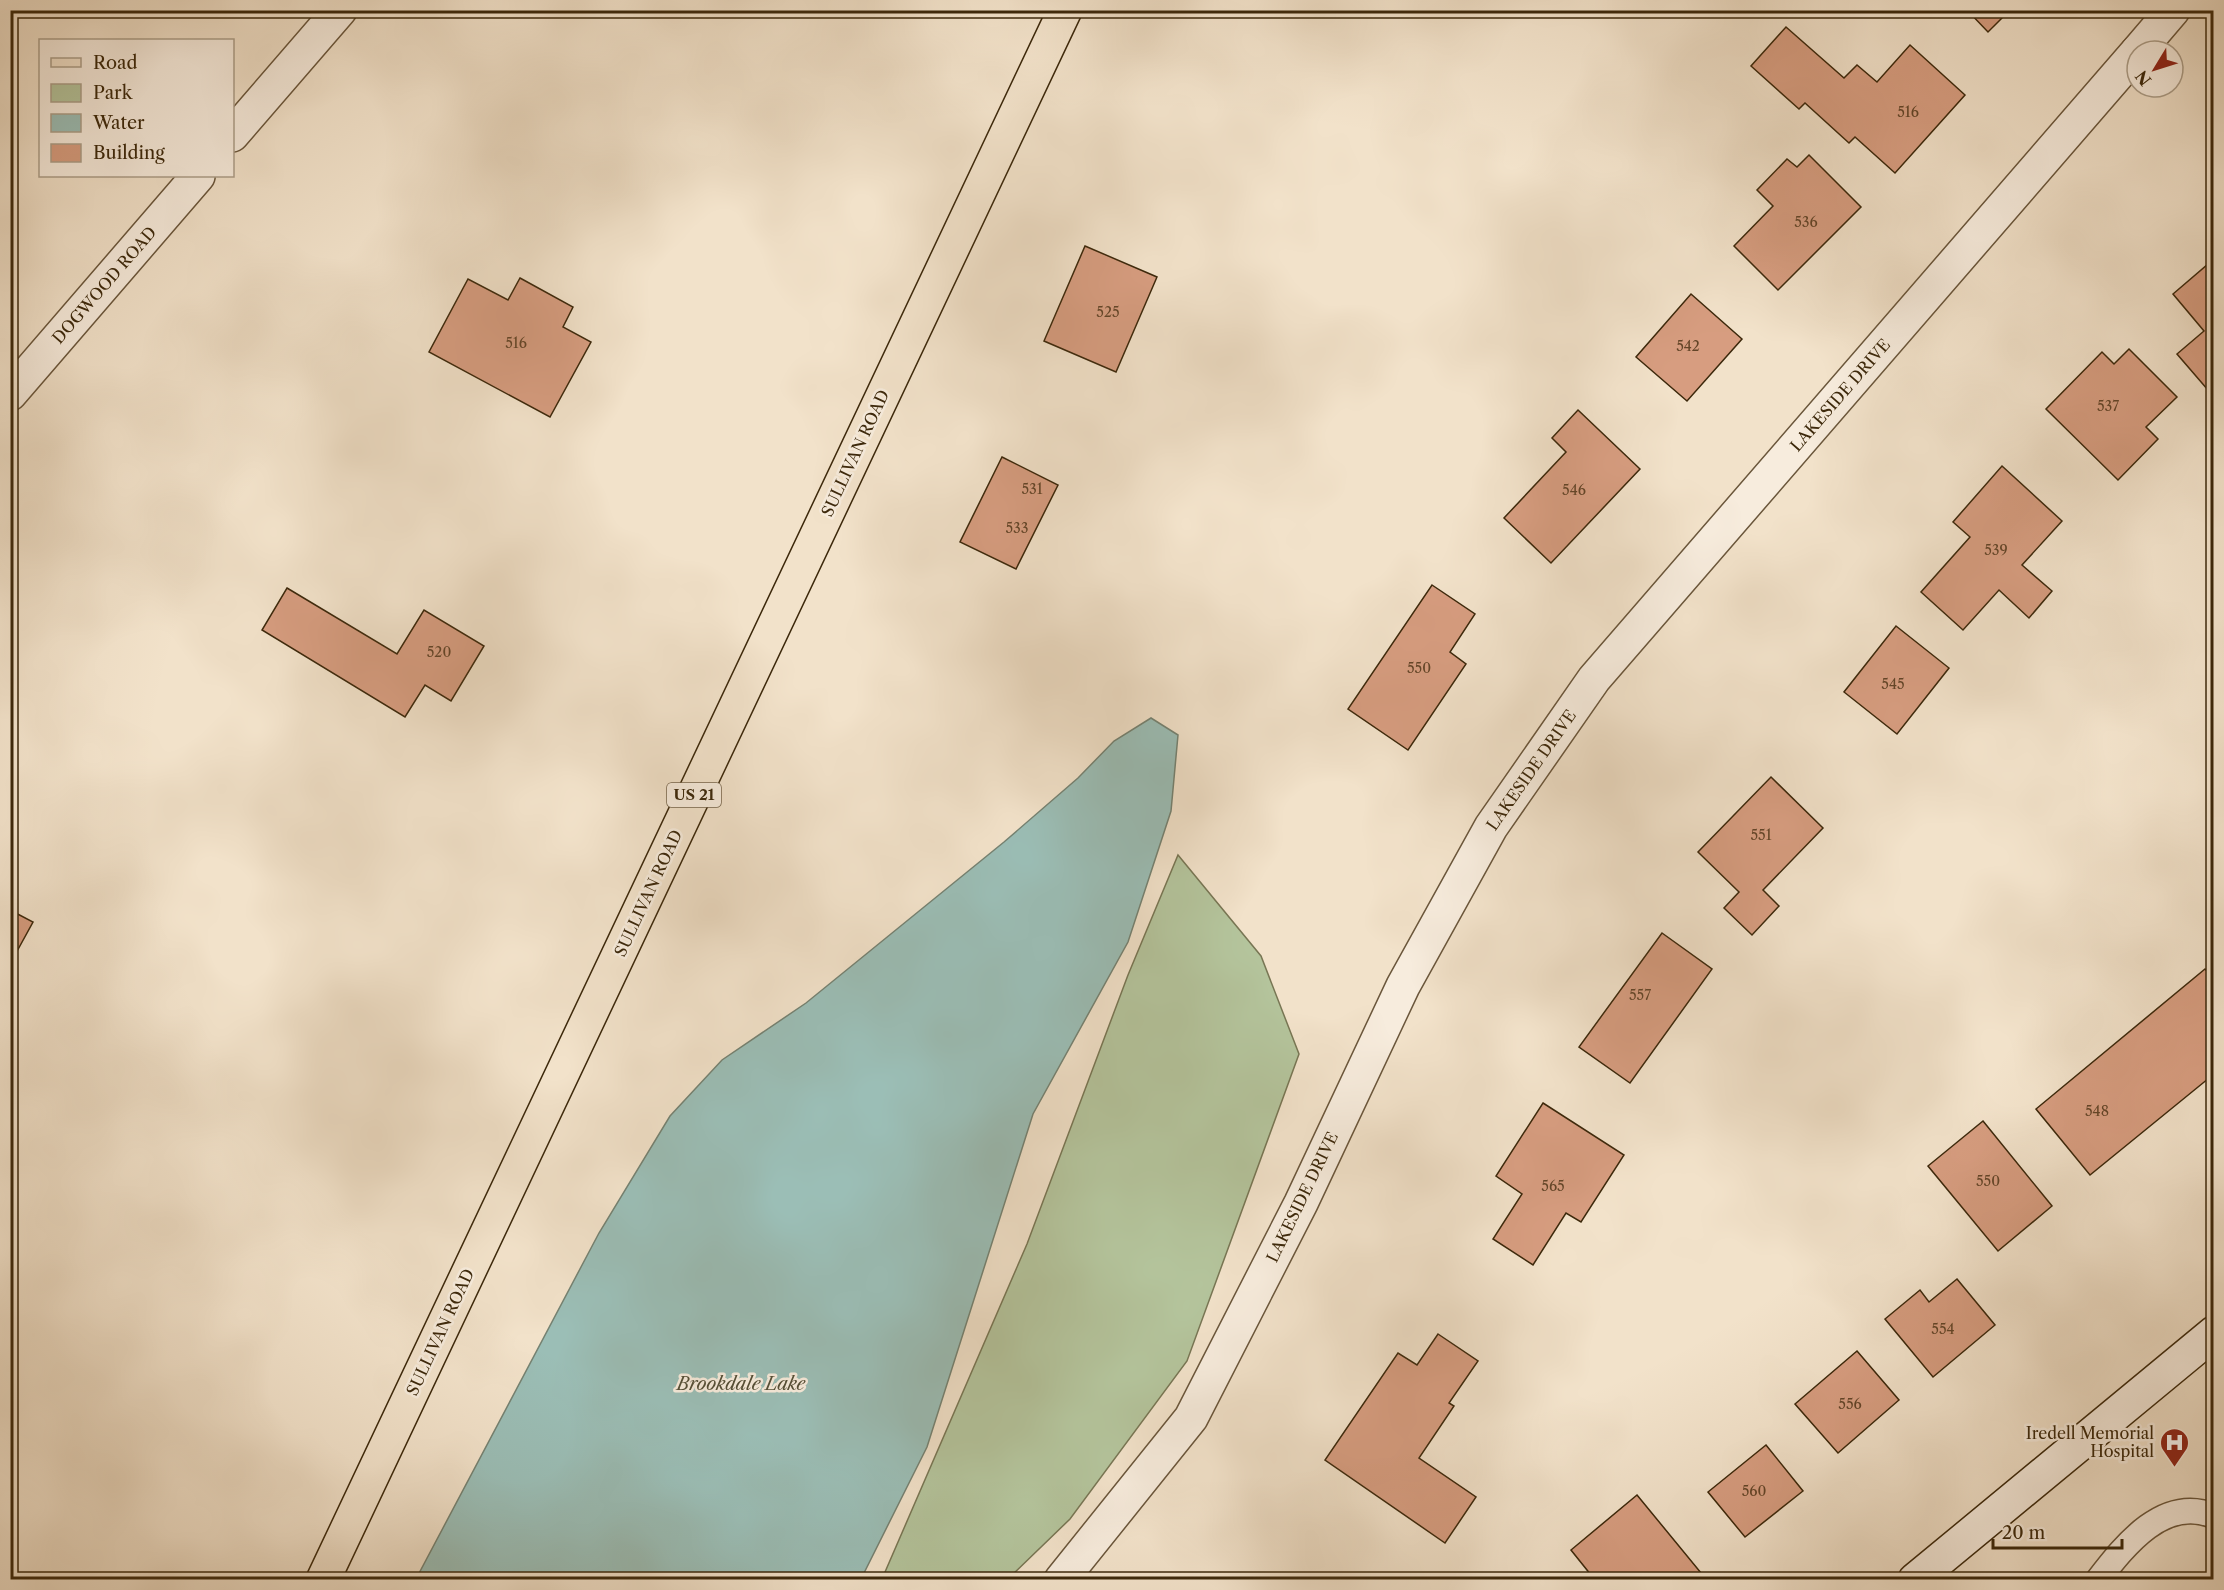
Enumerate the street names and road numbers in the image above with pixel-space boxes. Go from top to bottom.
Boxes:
street label: DOGWOOD ROAD [48,222,160,348]
street label: LAKESIDE DRIVE [1786,335,1894,455]
street label: SULLIVAN ROAD [817,386,893,520]
street label: LAKESIDE DRIVE [1482,706,1580,834]
road number: US 21 [667,783,721,807]
street label: SULLIVAN ROAD [610,826,686,960]
street label: LAKESIDE DRIVE [1262,1129,1342,1265]
street label: SULLIVAN ROAD [402,1265,478,1399]

